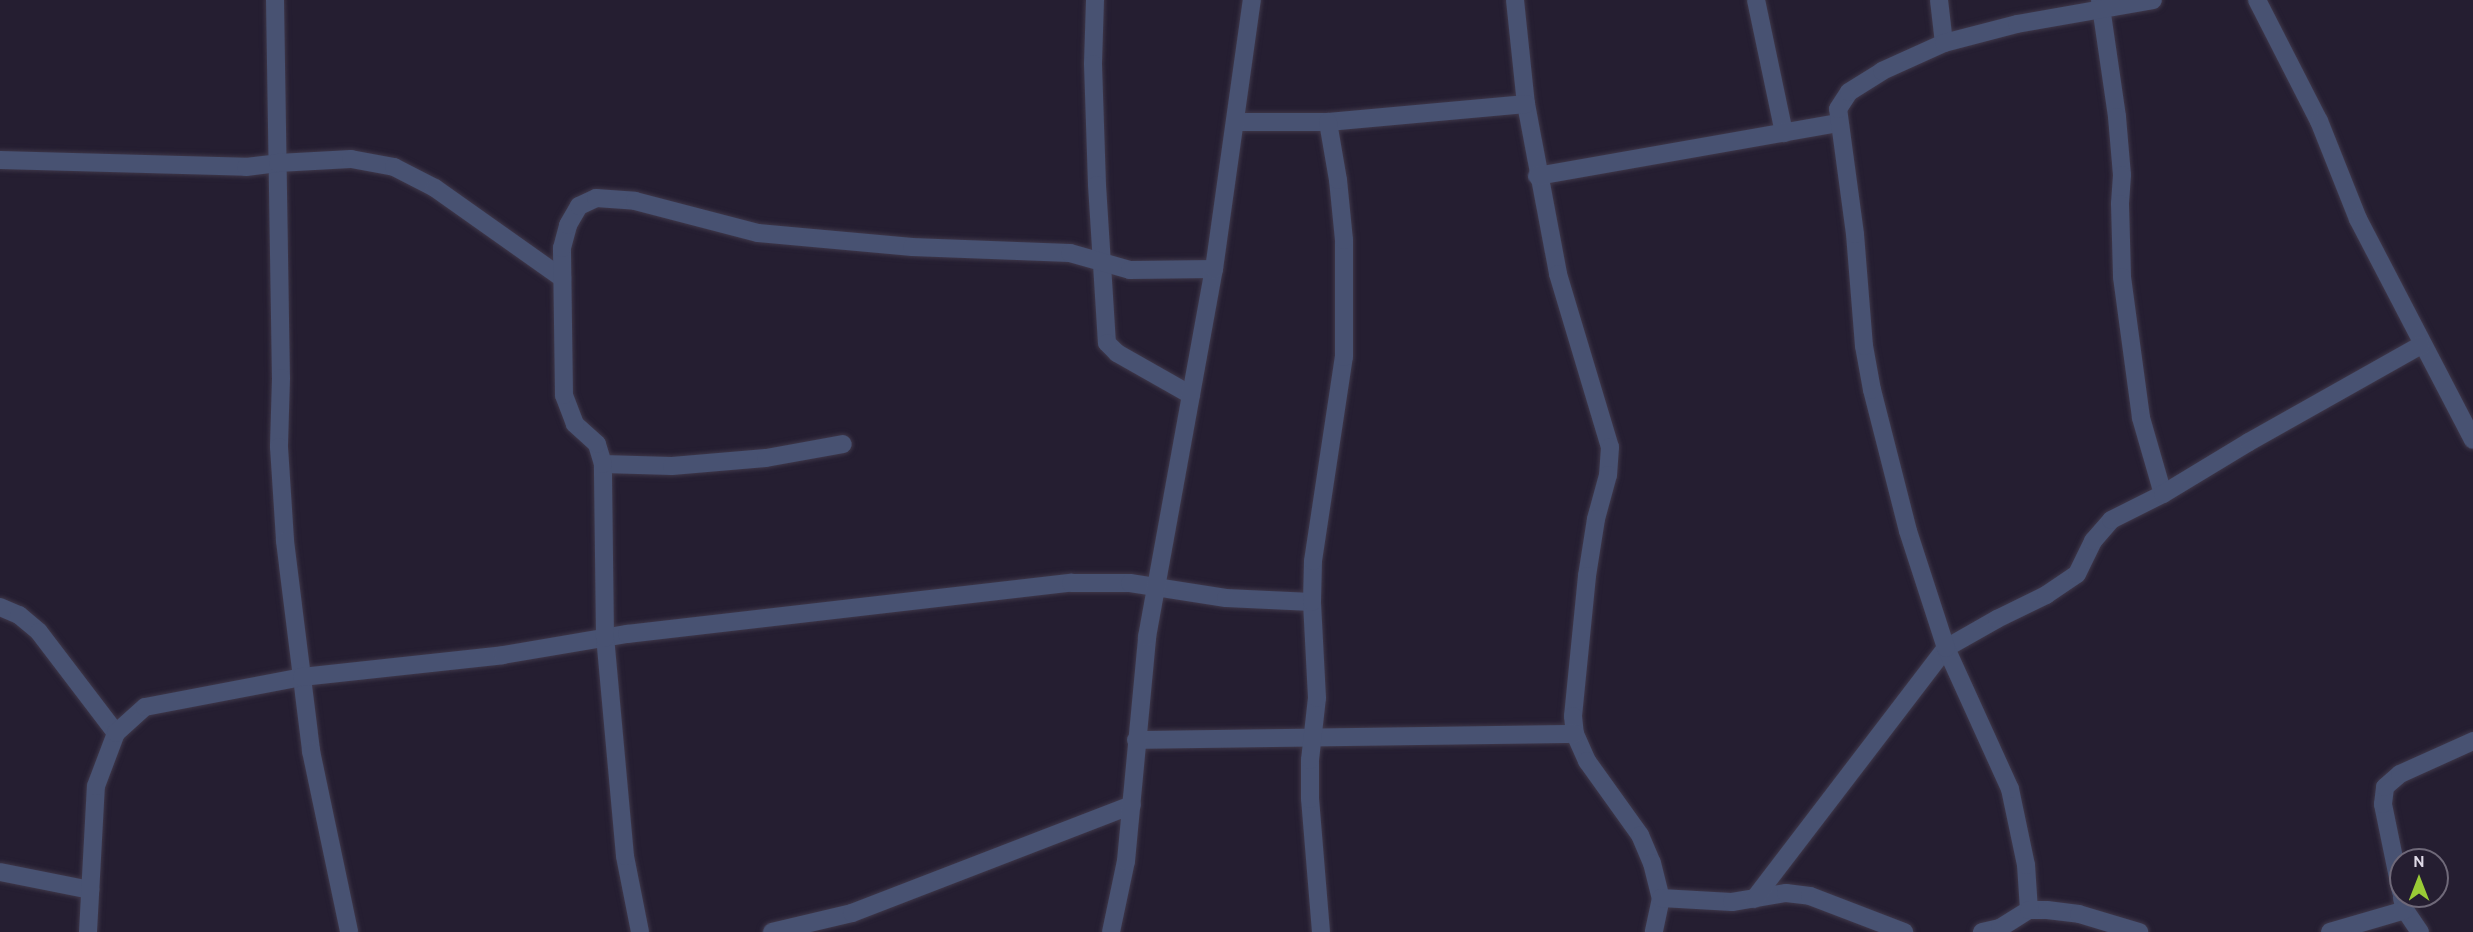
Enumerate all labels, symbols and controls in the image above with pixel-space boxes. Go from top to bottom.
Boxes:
north arrow [2389,848,2449,908]
text: N [2413,852,2425,871]

